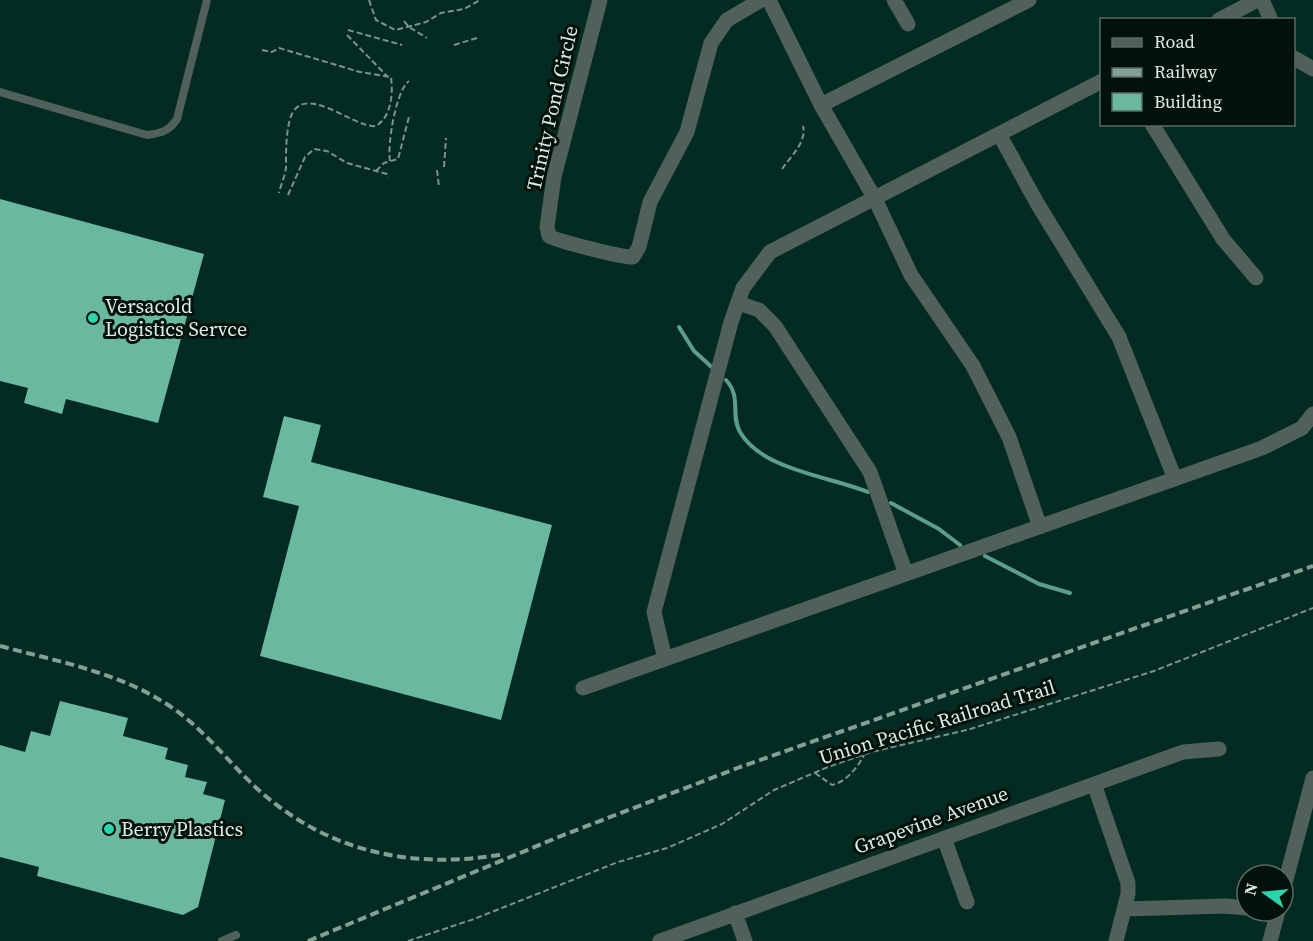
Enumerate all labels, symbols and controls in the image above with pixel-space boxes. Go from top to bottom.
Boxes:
legend [1100,18,1295,126]
street label: Trinity Pond Circle [519,23,585,193]
text: Road [1154,29,1195,54]
text: Railway [1154,59,1218,84]
text: Building [1154,89,1222,114]
place label: Versacold Logistics Servce [105,292,247,343]
marker: Versacold Logistics Servce [86,311,100,325]
street label: Union Pacific Railroad Trail [815,673,1059,771]
street label: Grapevine Avenue [850,779,1012,861]
place label: Berry Plastics [121,815,243,843]
marker: Berry Plastics [102,822,116,836]
north arrow [1235,863,1295,923]
text: N [1238,880,1263,898]

